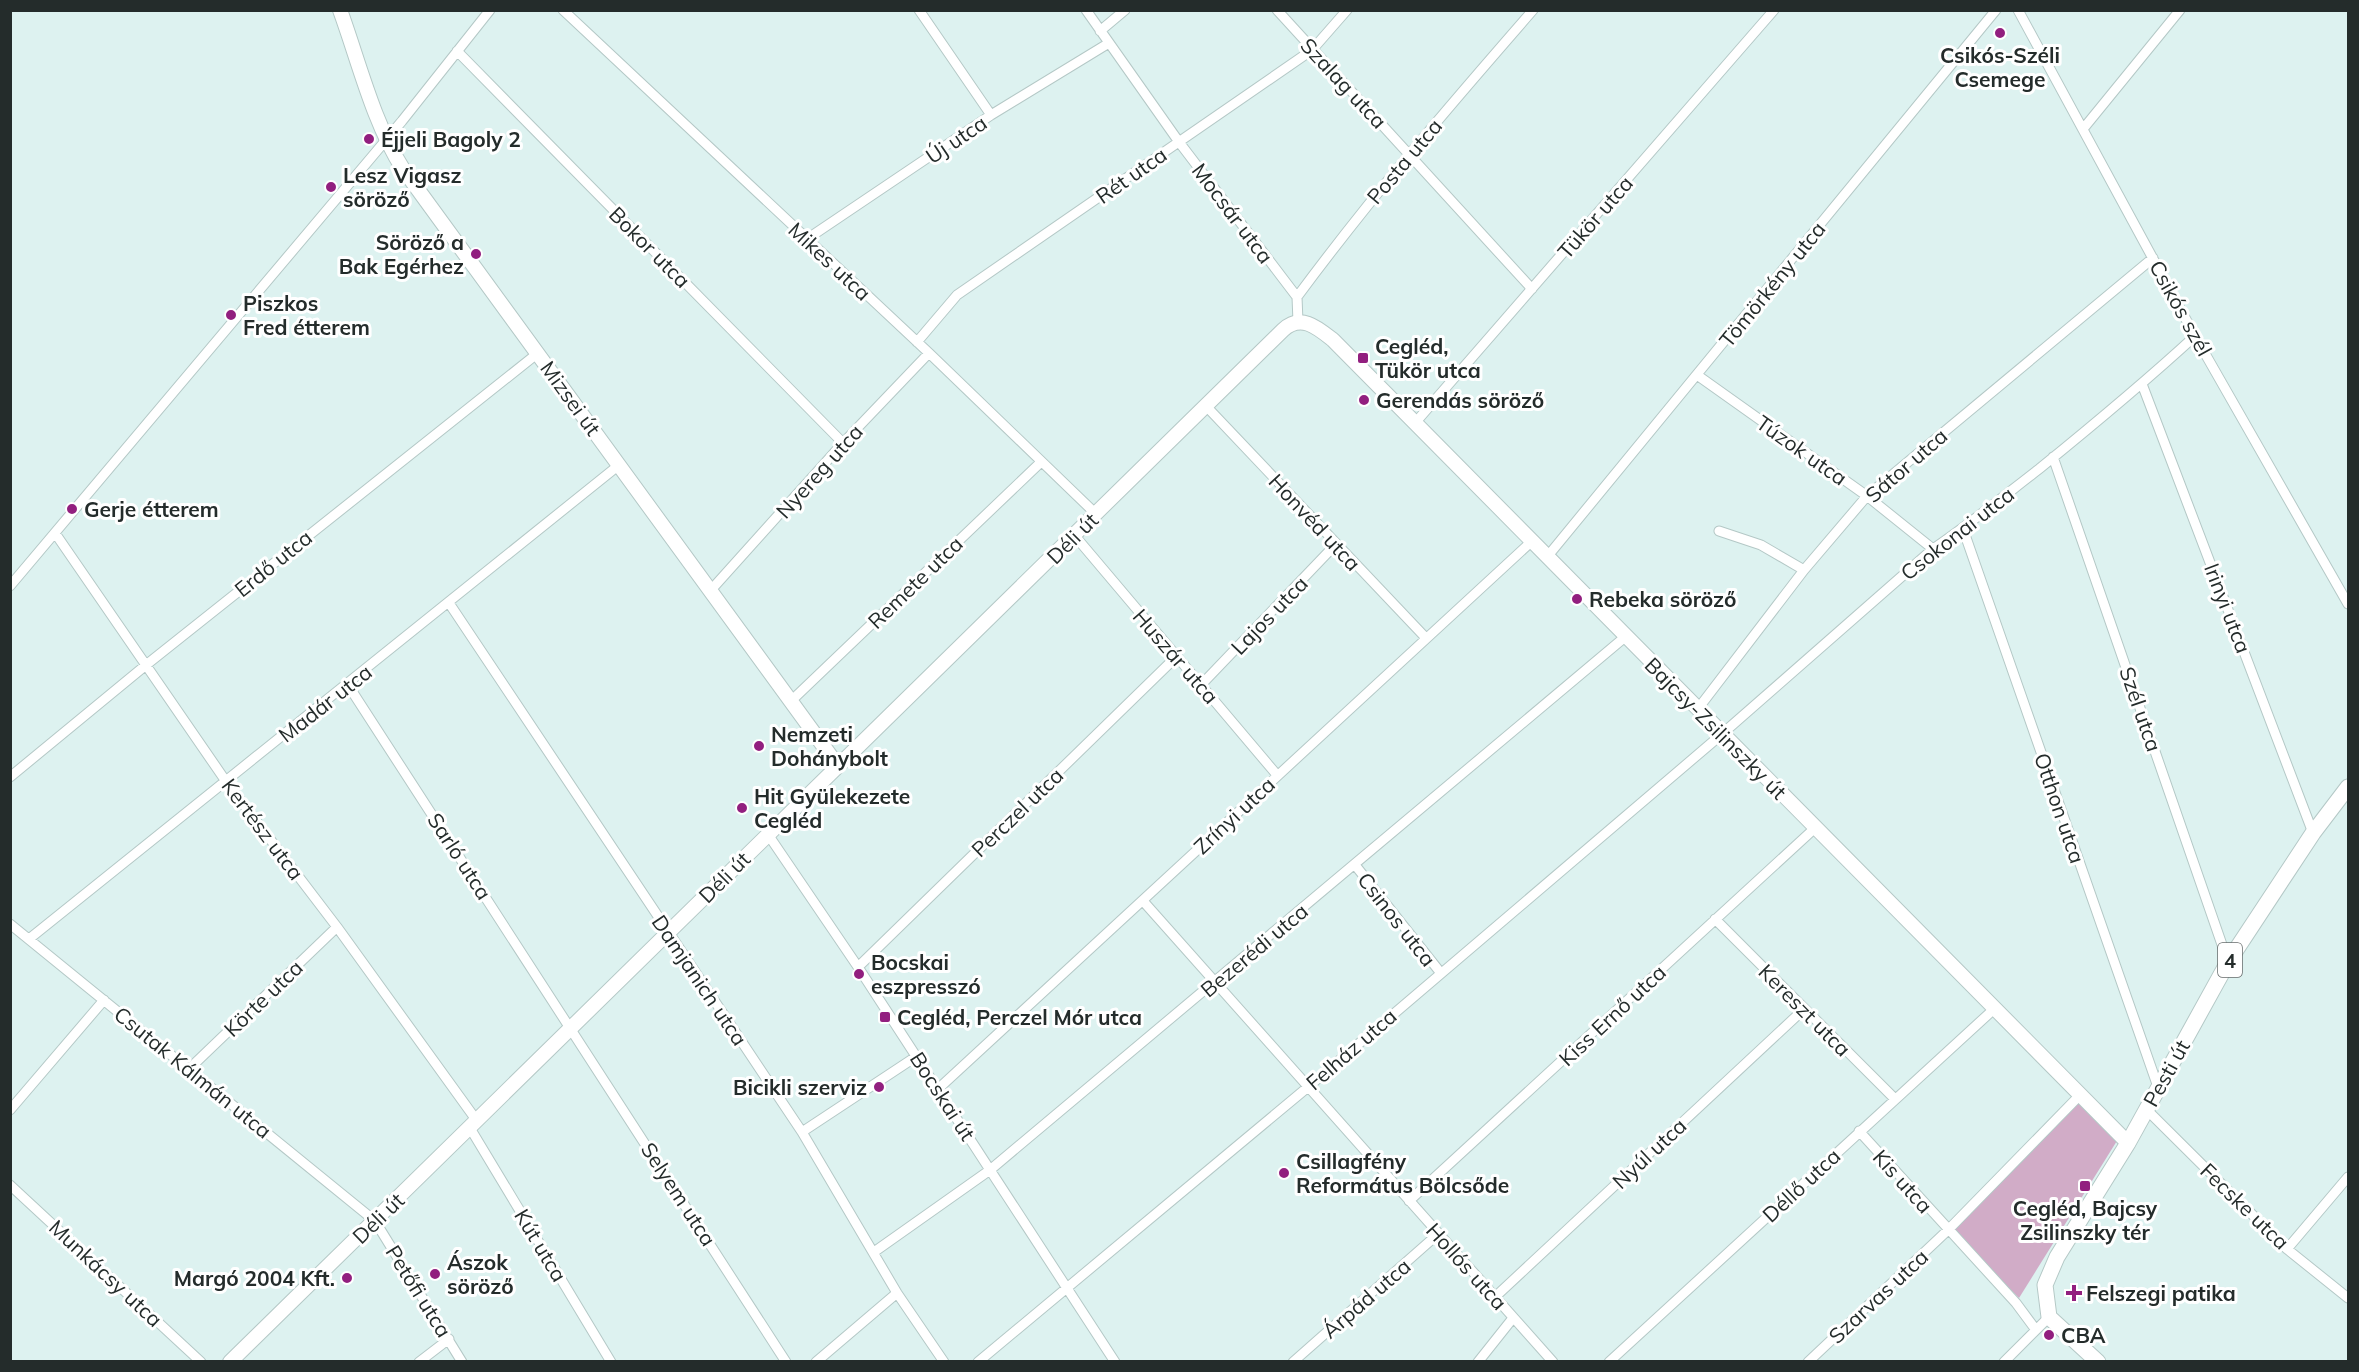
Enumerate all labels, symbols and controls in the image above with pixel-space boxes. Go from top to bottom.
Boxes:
marker: Csikós-Széli Csemege [1993,26,2007,40]
street label: Szalag utca [1295,32,1393,134]
place label: Csikós-Széli Csemege [1940,42,2060,92]
street label: Új utca [921,109,991,169]
street label: Posta utca [1361,113,1447,209]
place label: Éjjeli Bagoly 2 [381,126,521,152]
marker: Éjjeli Bagoly 2 [362,132,376,146]
street label: Rét utca [1090,141,1172,209]
street label: Mocsár utca [1187,158,1279,268]
place label: Lesz Vigasz söröző [343,162,462,212]
street label: Tükör utca [1552,170,1638,264]
marker: Lesz Vigasz söröző [324,180,338,194]
street label: Bokor utca [604,201,696,293]
street label: Mikes utca [783,216,877,306]
street label: Tömörkény utca [1713,216,1831,352]
place label: Söröző a Bak Egérhez [339,229,464,279]
marker: Söröző a Bak Egérhez [469,247,483,261]
street label: Csikós szél [2144,256,2218,360]
place label: Piszkos Fred étterem [243,290,370,340]
marker: Piszkos Fred étterem [224,308,238,322]
place label: Cegléd, Tükör utca [1375,333,1481,383]
marker: Cegléd, Tükör utca [1356,351,1370,365]
street label: Mizsei út [535,356,607,440]
place label: Gerendás söröző [1376,387,1544,413]
marker: Gerendás söröző [1357,393,1371,407]
street label: Túzok utca [1752,409,1852,491]
street label: Nyereg utca [770,419,868,523]
street label: Sátor utca [1860,422,1952,508]
street label: Honvéd utca [1264,468,1366,576]
street label: Csokonai utca [1895,481,2019,585]
place label: Gerje étterem [84,496,219,522]
marker: Gerje étterem [65,502,79,516]
street label: Déli út [1041,507,1103,569]
street label: Erdő utca [229,524,317,602]
street label: Remete utca [862,530,968,634]
street label: Irinyi utca [2199,559,2257,657]
street label: Lajos utca [1225,570,1313,660]
place label: Rebeka söröző [1589,586,1736,612]
marker: Rebeka söröző [1570,592,1584,606]
street label: Huszár utca [1128,603,1224,709]
street label: Bajcsy-Zsilinszky út [1640,652,1792,804]
street label: Madár utca [273,659,377,747]
street label: Szél utca [2114,663,2168,755]
place label: Nemzeti Dohánybolt [771,721,888,771]
marker: Nemzeti Dohánybolt [752,739,766,753]
street label: Otthon utca [2029,749,2091,867]
street label: Perczel utca [966,762,1068,862]
street label: Zrínyi utca [1188,771,1280,859]
street label: Kertész utca [216,773,310,885]
place label: Hit Gyülekezete Cegléd [754,783,910,833]
marker: Hit Gyülekezete Cegléd [735,801,749,815]
street label: Sarló utca [422,808,498,904]
street label: Déli út [693,846,755,908]
street label: Csinos utca [1352,867,1442,971]
street label: Bezerédi utca [1195,898,1313,1002]
street label: Damjanich utca [647,910,753,1050]
road number: 4 [2218,943,2242,977]
place label: Bocskai eszpresszó [871,949,981,999]
street label: Körte utca [218,954,308,1042]
street label: Kereszt utca [1753,958,1857,1062]
street label: Kiss Ernő utca [1553,959,1671,1071]
marker: Bocskai eszpresszó [852,967,866,981]
street label: Csutak Kálmán utca [109,1001,277,1143]
street label: Felház utca [1300,1003,1402,1095]
place label: Cegléd, Perczel Mór utca [897,1004,1142,1030]
marker: Cegléd, Perczel Mór utca [878,1010,892,1024]
street label: Pesti út [2137,1035,2195,1111]
street label: Bocskai út [905,1047,981,1145]
place label: Bicikli szerviz [733,1074,867,1100]
marker: Bicikli szerviz [872,1080,886,1094]
street label: Nyúl utca [1607,1112,1691,1194]
street label: Selyem utca [636,1137,722,1251]
street label: Déllő utca [1757,1142,1845,1228]
street label: Kis utca [1868,1144,1938,1218]
place label: Csillagfény Református Bölcsőde [1296,1148,1509,1198]
street label: Fecske utca [2195,1157,2295,1255]
marker: Csillagfény Református Bölcsőde [1277,1166,1291,1180]
marker: Cegléd, Bajcsy Zsilinszky tér [2078,1179,2092,1193]
street label: Déli út [347,1187,409,1249]
place label: Cegléd, Bajcsy Zsilinszky tér [2013,1195,2158,1245]
street label: Kút utca [509,1204,573,1286]
street label: Munkácsy utca [44,1214,168,1332]
street label: Hollós utca [1421,1217,1513,1315]
street label: Petőfi utca [381,1240,457,1342]
street label: Szarvas utca [1823,1243,1933,1349]
place label: Ászok söröző [447,1249,514,1299]
street label: Árpád utca [1316,1253,1416,1343]
place label: Margó 2004 Kft. [174,1265,335,1291]
marker: Ászok söröző [428,1267,442,1281]
marker: Margó 2004 Kft. [340,1271,354,1285]
place label: Felszegi patika [2086,1280,2236,1306]
marker: Felszegi patika [2067,1286,2081,1300]
place label: CBA [2061,1322,2106,1348]
marker: CBA [2042,1328,2056,1342]

